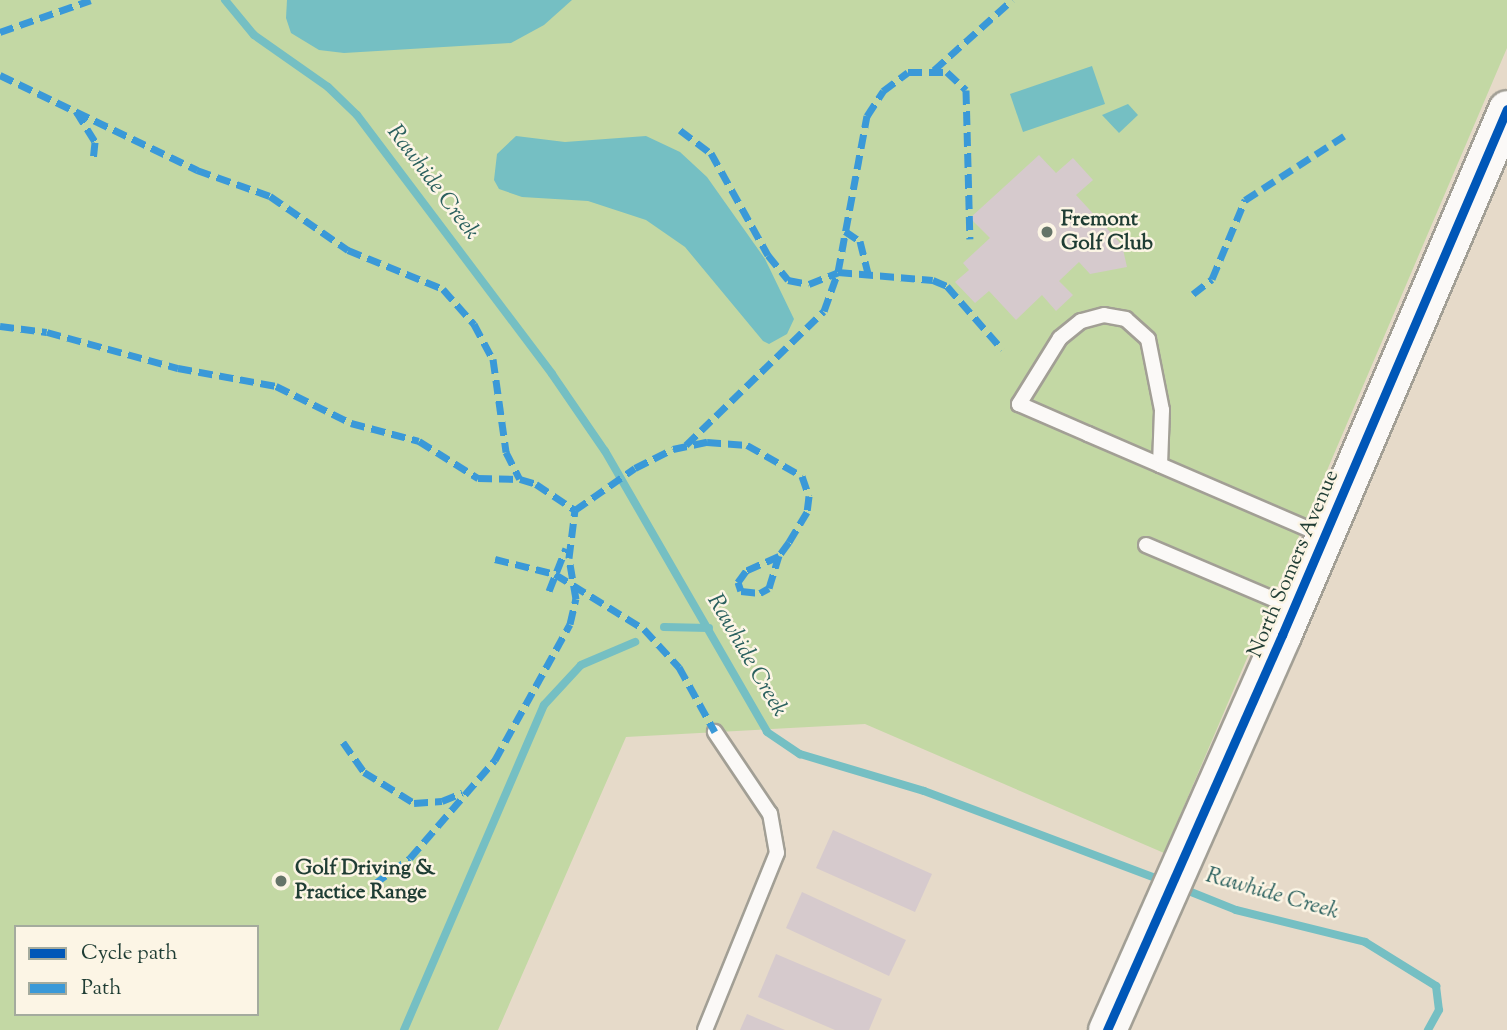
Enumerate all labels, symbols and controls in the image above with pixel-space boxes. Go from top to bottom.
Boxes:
water label: Rawhide Creek [380,120,484,246]
place label: Fremont Golf Club [1061,207,1153,257]
marker: Fremont Golf Club [1039,224,1055,240]
street label: North Somers Avenue [1243,466,1345,662]
water label: Rawhide Creek [700,590,792,722]
place label: Golf Driving & Practice Range [295,856,435,906]
water label: Rawhide Creek [1202,863,1342,927]
marker: Golf Driving & Practice Range [273,873,289,889]
legend [14,925,259,1016]
text: Cycle path [81,939,178,969]
text: Path [81,974,122,1004]

